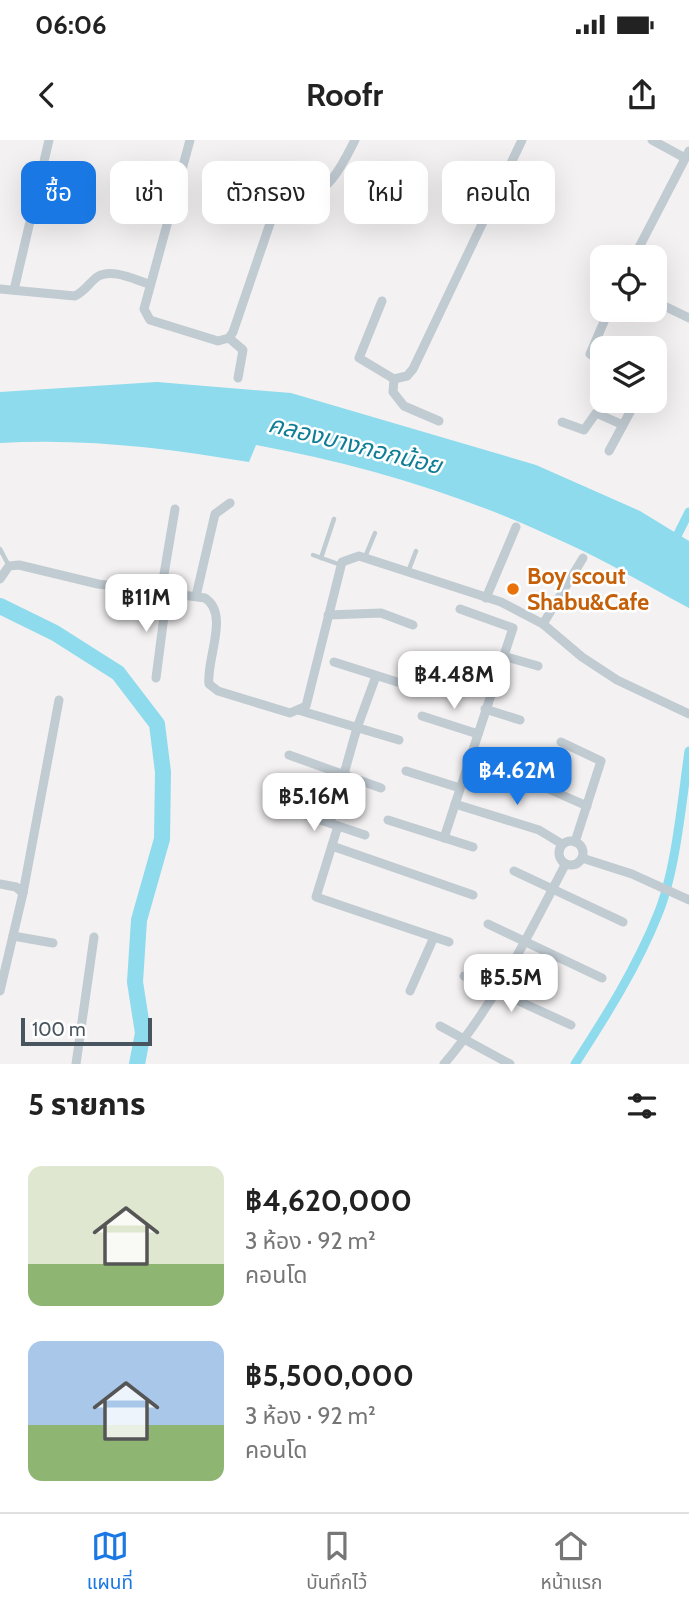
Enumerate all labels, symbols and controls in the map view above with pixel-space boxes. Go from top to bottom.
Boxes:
text: 06:06 [35,9,107,41]
text: Roofr [306,75,383,114]
icon: back [28,76,66,114]
icon: share [623,76,661,114]
chip: ซื้อ [21,161,96,224]
chip: เช่า [110,161,188,224]
chip: ตัวกรอง [202,161,330,224]
chip: ใหม่ [344,161,428,224]
chip: คอนโด [442,161,555,224]
map controls [590,245,667,413]
button: locate [590,245,667,322]
button: layers [590,336,667,413]
water label: คลองบางกอกน้อย [265,409,446,480]
place label: Boy scout Shabu&Cafe [527,562,649,616]
pin: ฿11M [105,574,187,634]
marker: Boy scout Shabu&Cafe [505,581,521,597]
text: ฿11M [121,583,171,611]
pin: ฿4.48M [397,652,511,711]
text: ฿4.48M [414,660,494,688]
pin: ฿4.62M [460,748,574,807]
text: ฿4.62M [478,756,556,784]
pin: ฿5.16M [257,774,371,833]
text: ฿5.16M [279,782,349,810]
pin: ฿5.5M [462,954,560,1014]
text: ฿5.5M [480,963,542,991]
scale bar [21,1015,152,1047]
text: 100 m [32,1018,86,1041]
text: 5 รายการ [28,1086,145,1123]
icon: filters [623,1087,661,1125]
text: ฿4,620,000 [245,1182,412,1219]
icon: home [84,1194,168,1278]
text: 3 ห้อง · 92 m² [245,1227,376,1255]
text: คอนโด [245,1261,307,1289]
text: ฿5,500,000 [245,1357,414,1394]
icon: home [84,1369,168,1453]
text: 3 ห้อง · 92 m² [245,1402,376,1430]
text: คอนโด [245,1436,307,1464]
tab: แผนที่ [87,1527,133,1598]
tab: บันทึกไว้ [306,1527,367,1598]
tab: หน้าแรก [541,1527,602,1598]

